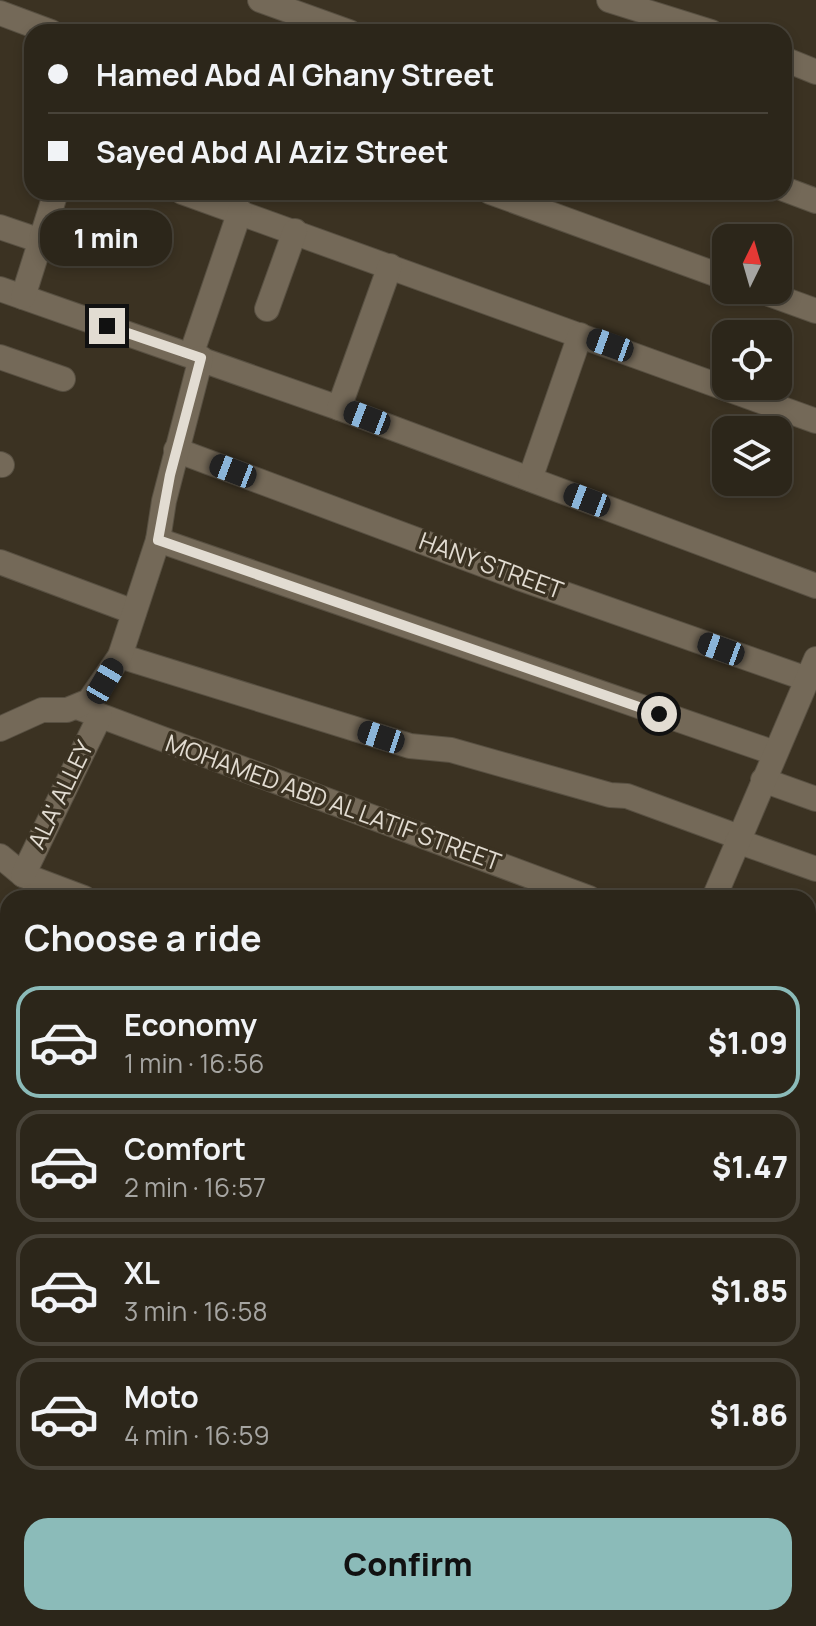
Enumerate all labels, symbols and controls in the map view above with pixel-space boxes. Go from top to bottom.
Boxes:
text: Hamed Abd Al Ghany Street [96,54,494,95]
text: Sayed Abd Al Aziz Street [96,131,449,172]
callout: 1 min [41,210,173,266]
text: 1 min [73,220,139,256]
north arrow [712,224,792,304]
map controls [712,224,792,496]
route end [89,308,125,344]
button: locate [712,320,792,400]
car [583,326,637,364]
car [340,398,394,438]
button: layers [712,416,792,496]
car [206,451,260,491]
car [560,480,614,520]
street label: HANY STREET [415,523,569,606]
car [694,630,748,668]
car [83,654,127,708]
route start [641,696,677,732]
car [354,718,408,756]
street label: MOHAMED ABD AL LATIF STREET [161,725,506,878]
street label: ALA' ALLEY [19,734,100,854]
text: Choose a ride [24,913,262,962]
text: Economy [124,1004,257,1045]
icon: car [28,1006,100,1078]
text: $1.09 [708,1022,788,1063]
text: 1 min · 16:56 [124,1045,264,1081]
text: Comfort [124,1128,246,1169]
icon: car [28,1130,100,1202]
text: $1.47 [712,1146,788,1187]
text: 2 min · 16:57 [124,1169,266,1205]
text: XL [124,1252,160,1293]
icon: car [28,1254,100,1326]
text: $1.85 [710,1270,788,1311]
text: 3 min · 16:58 [124,1293,268,1329]
text: Moto [124,1376,199,1417]
icon: car [28,1378,100,1450]
text: $1.86 [709,1394,788,1435]
text: 4 min · 16:59 [124,1417,270,1453]
button: Confirm [24,1518,792,1610]

